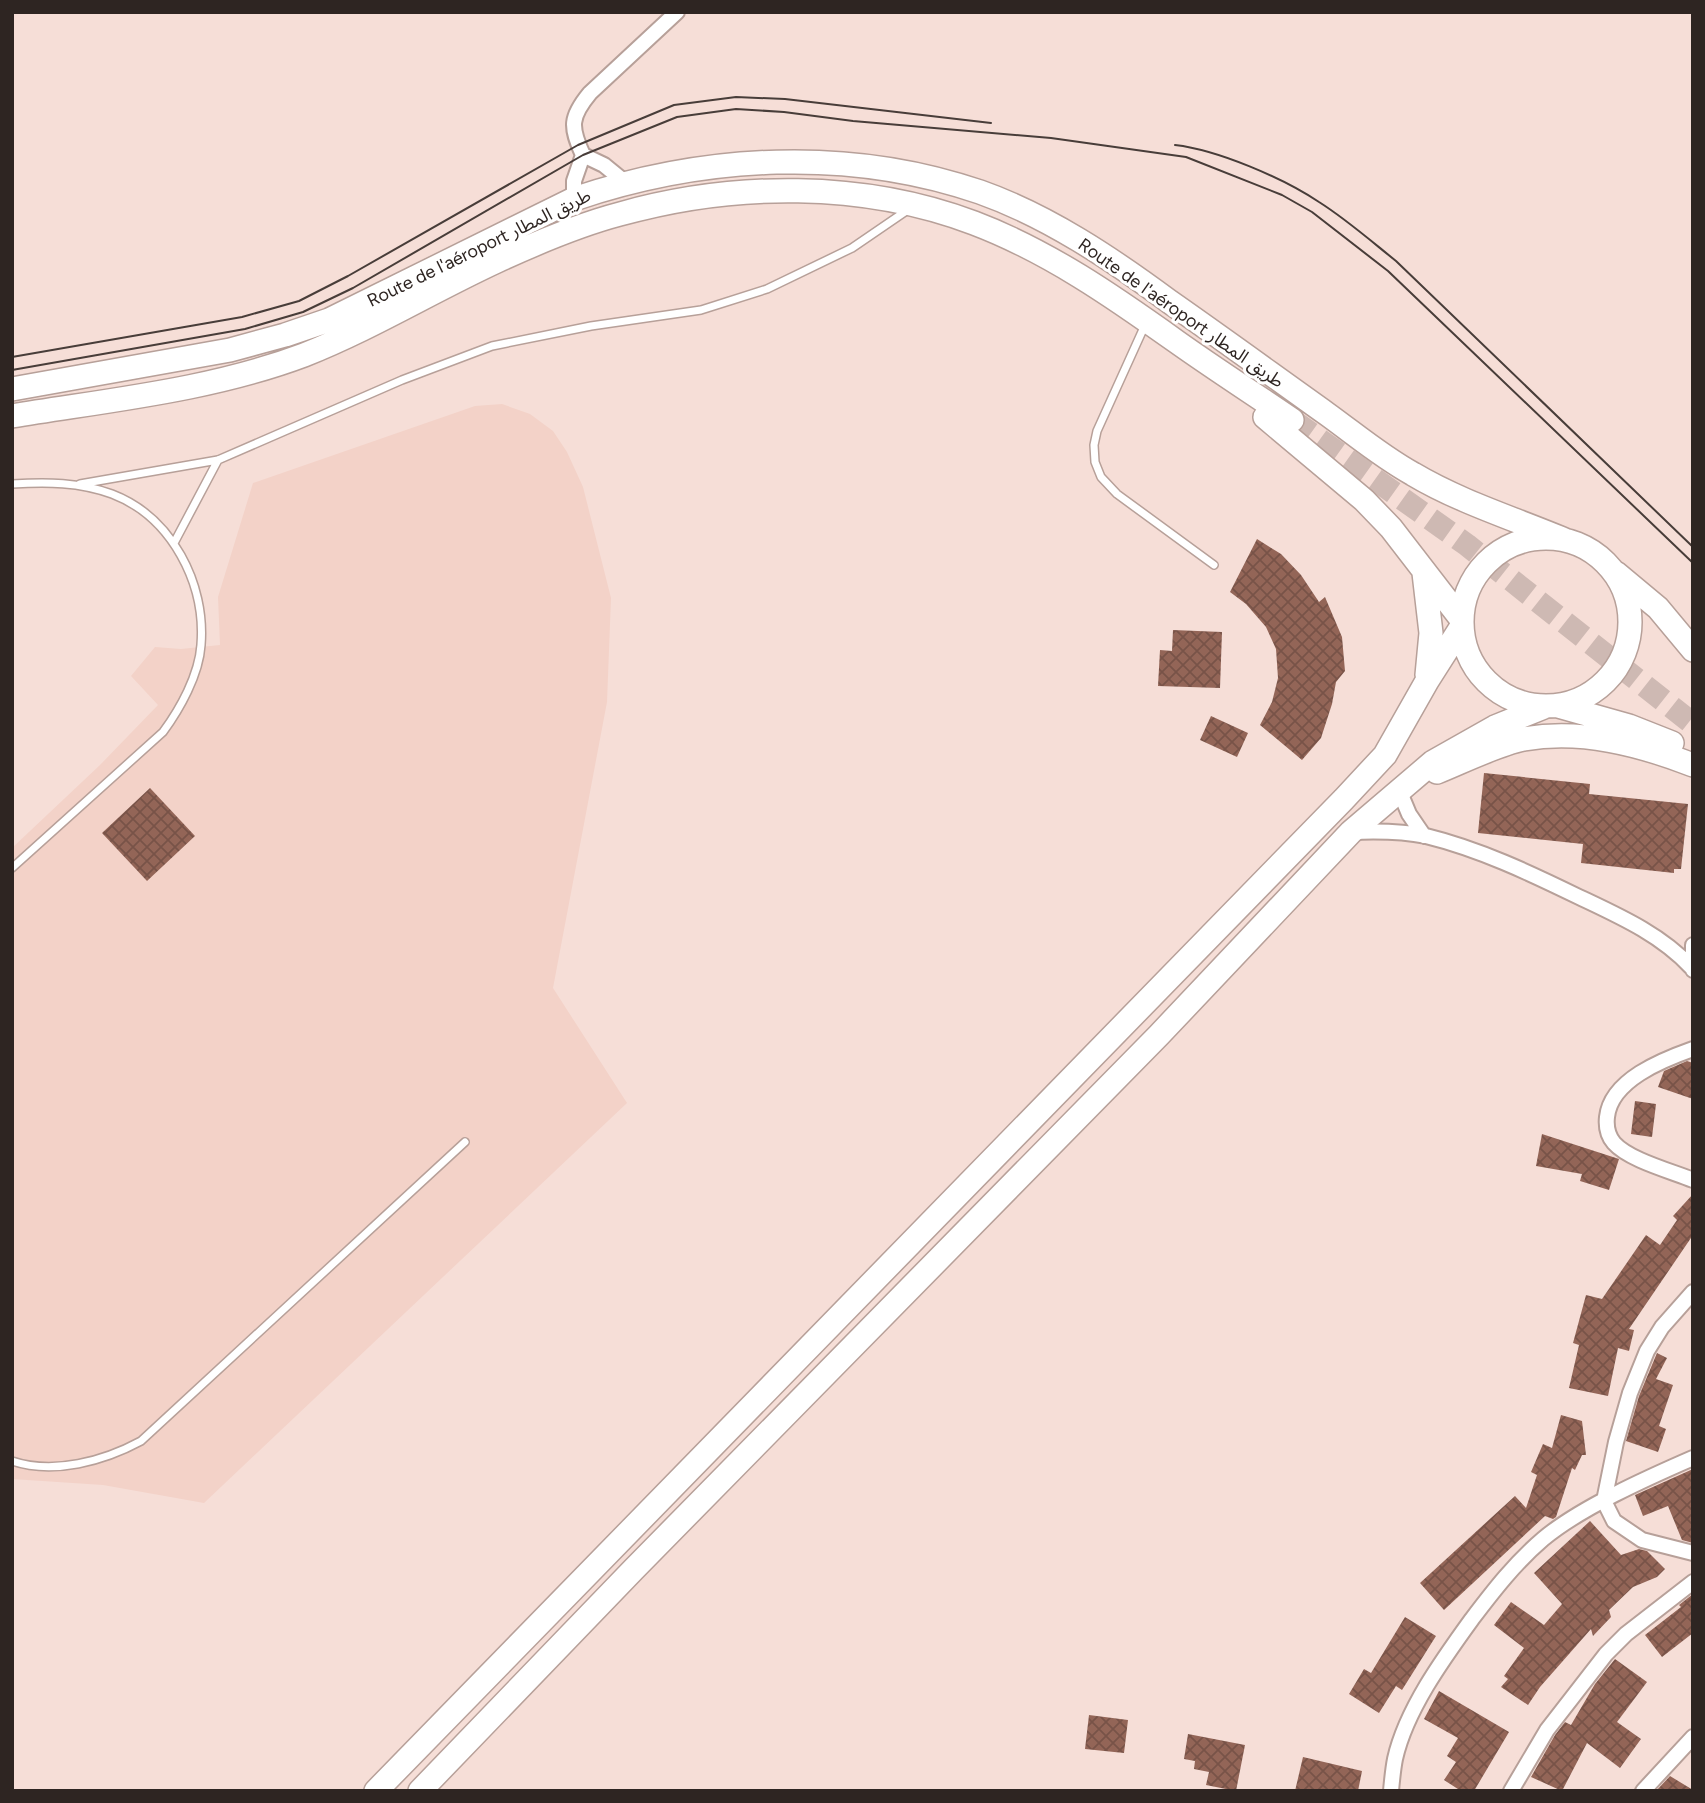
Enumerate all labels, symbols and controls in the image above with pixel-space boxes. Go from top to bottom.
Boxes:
street label: Route de l'aéroport طريق المطار [363,184,595,312]
street label: Route de l'aéroport طريق المطار [1074,233,1288,393]

